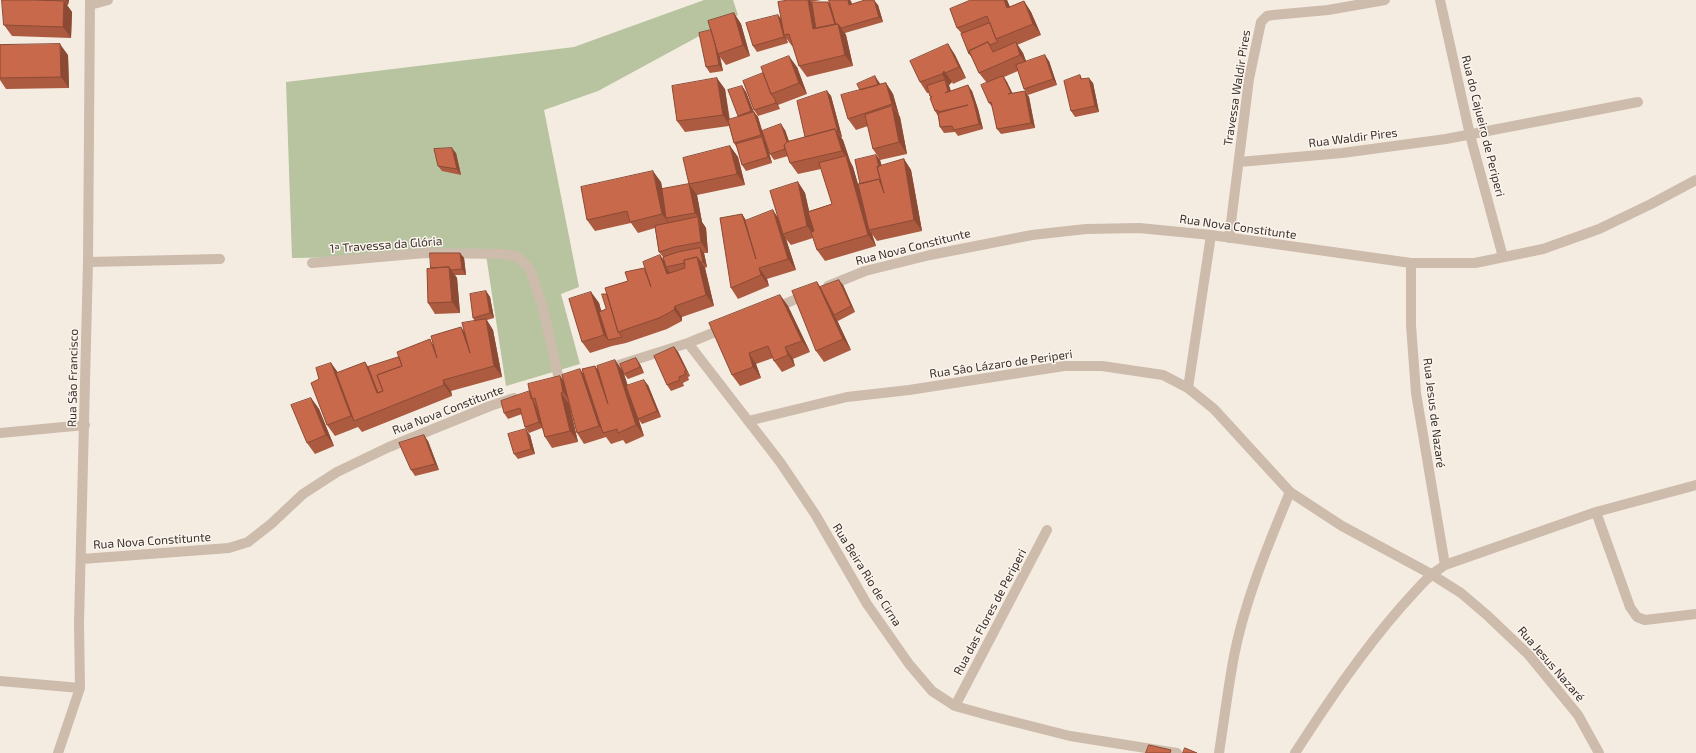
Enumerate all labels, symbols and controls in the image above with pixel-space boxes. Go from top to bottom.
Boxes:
street label: Travessa Waldir Pires [1221,29,1253,147]
street label: Rua do Cajueiro de Periperi [1458,54,1508,198]
street label: Rua Waldir Pires [1308,125,1398,151]
street label: Rua Nova Constitunte [1179,212,1297,242]
street label: Rua Nova Constitunte [854,226,972,268]
street label: 1ª Travessa da Glória [329,234,443,256]
street label: Rua São Francisco [65,329,81,427]
street label: Rua Sâo Lázaro de Periperi [929,347,1073,381]
street label: Rua Jesus de Nazaré [1420,357,1448,469]
street label: Rua Nova Constitunte [390,382,506,438]
street label: Rua Beira Rio de Cirna [829,521,905,629]
street label: Rua Nova Constitunte [93,530,211,552]
street label: Rua das Flores de Periperi [951,546,1029,678]
street label: Rua Jesus Nazaré [1515,624,1587,704]

